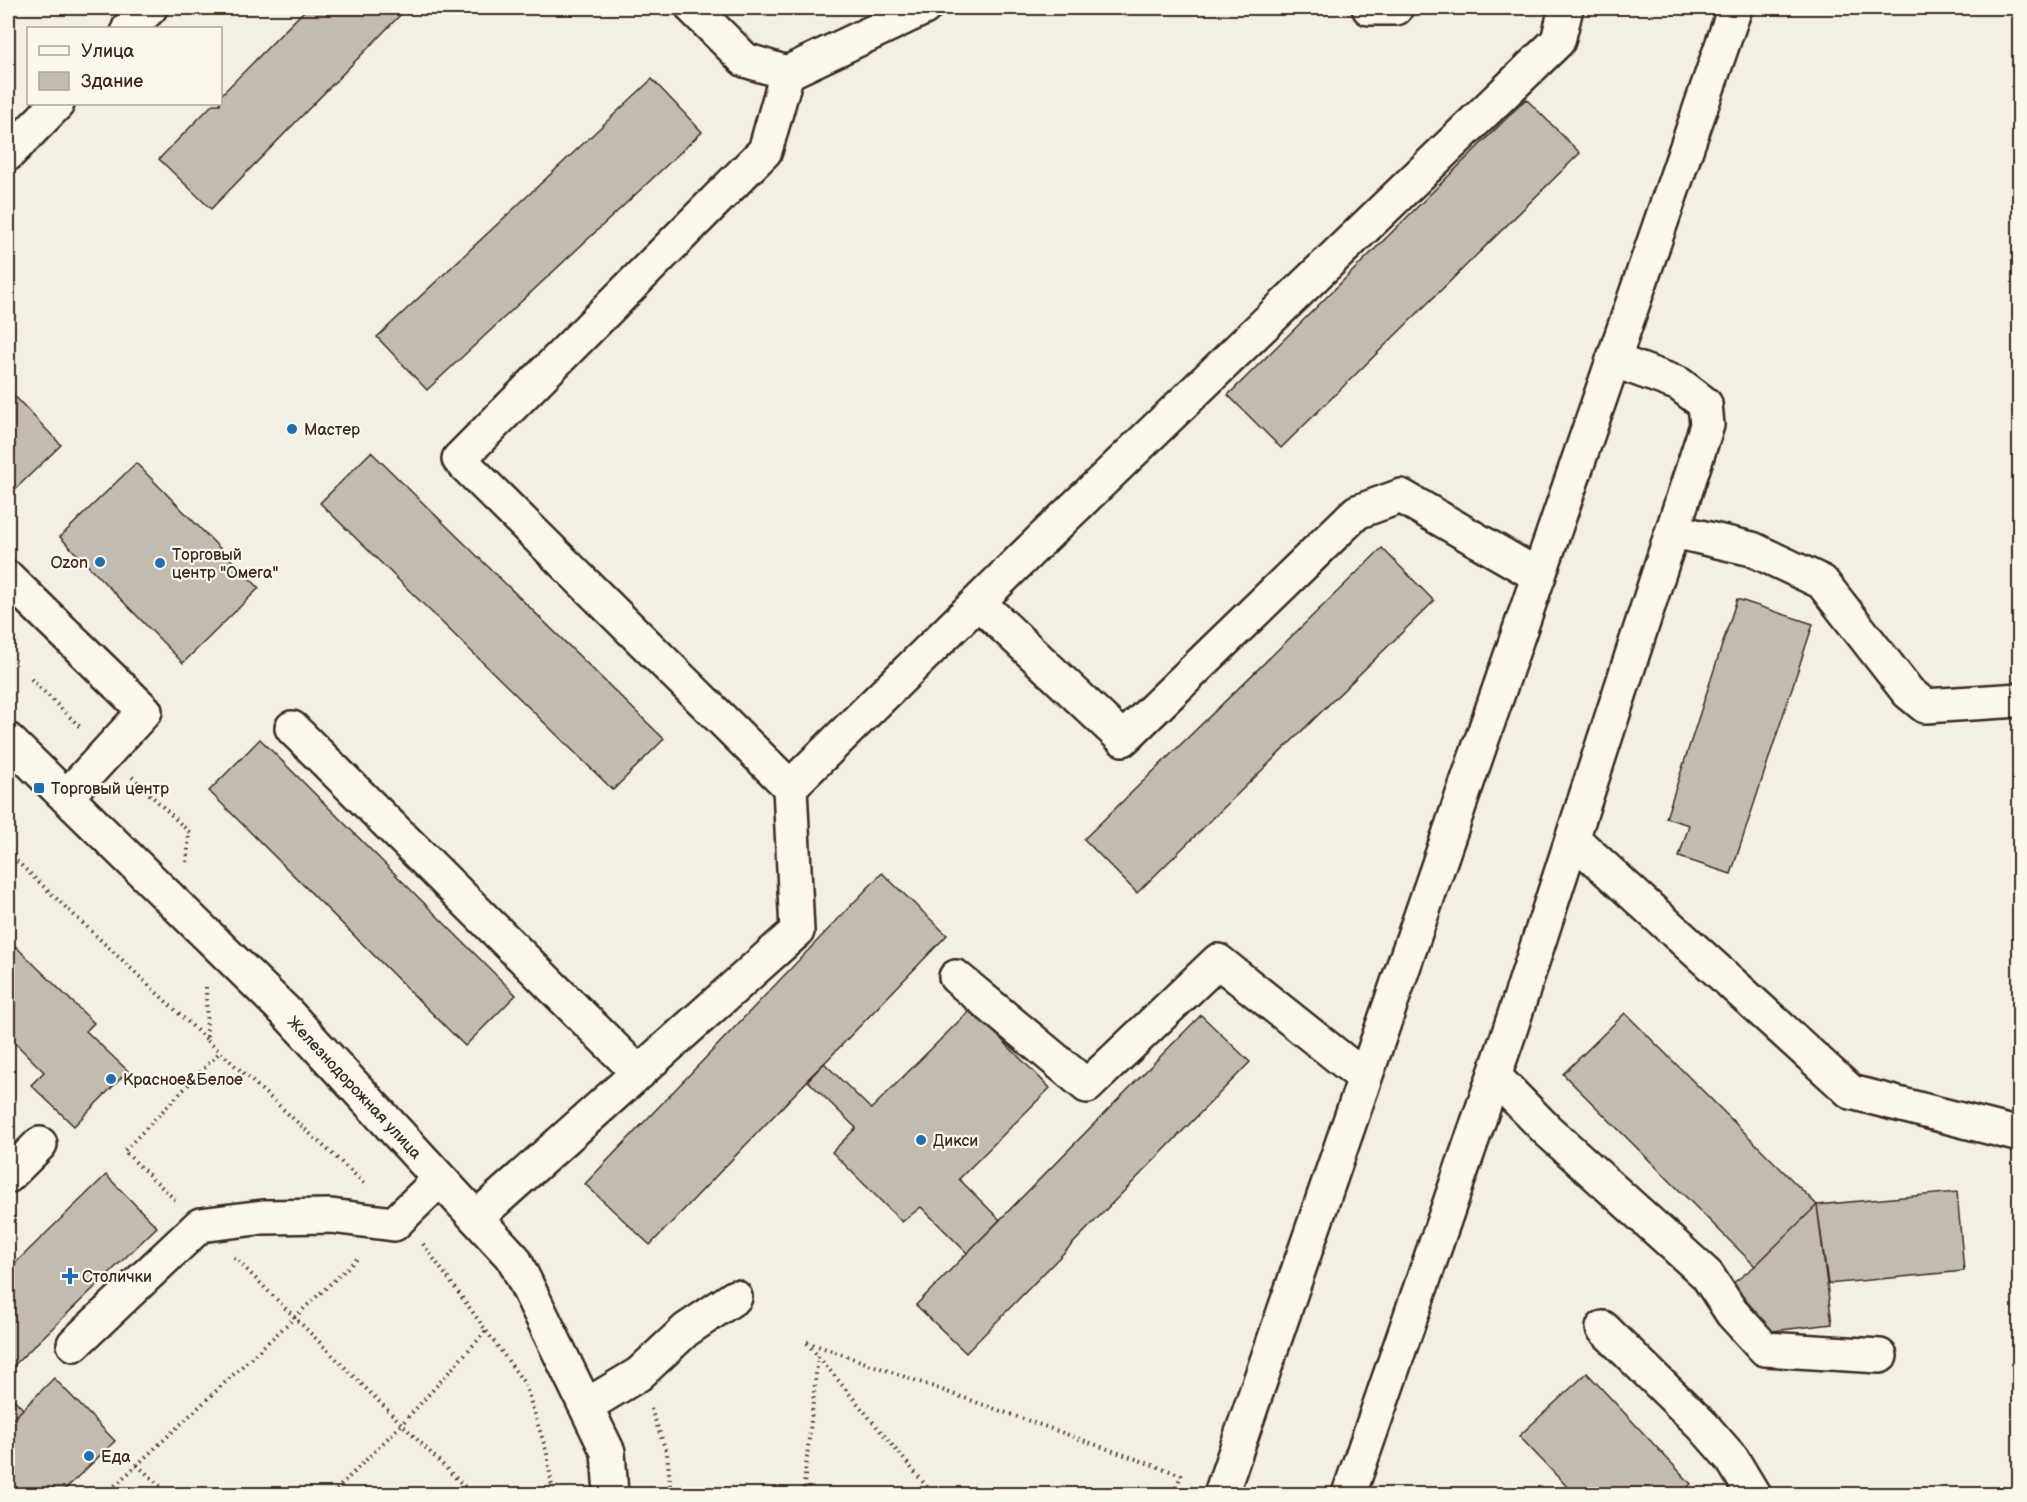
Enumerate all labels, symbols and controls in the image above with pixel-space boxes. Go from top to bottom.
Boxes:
legend [27,27,222,105]
text: Улица [81,41,135,62]
text: Здание [81,71,143,92]
place label: Мастер [304,421,360,440]
marker: Мастер [285,422,299,436]
place label: Торговый центр "Омега" [172,546,278,583]
place label: Ozon [50,554,88,573]
marker: Ozon [93,555,107,569]
marker: Торговый центр "Омега" [153,556,167,570]
place label: Торговый центр [51,780,169,799]
marker: Торговый центр [32,781,46,795]
street label: Железнодорожная улица [283,1013,425,1164]
place label: Красное&Белое [123,1071,243,1090]
marker: Красное&Белое [104,1072,118,1086]
place label: Дикси [933,1132,978,1151]
marker: Дикси [914,1133,928,1147]
place label: Столички [82,1268,152,1287]
marker: Столички [63,1269,77,1283]
place label: Еда [101,1448,131,1467]
marker: Еда [82,1449,96,1463]

